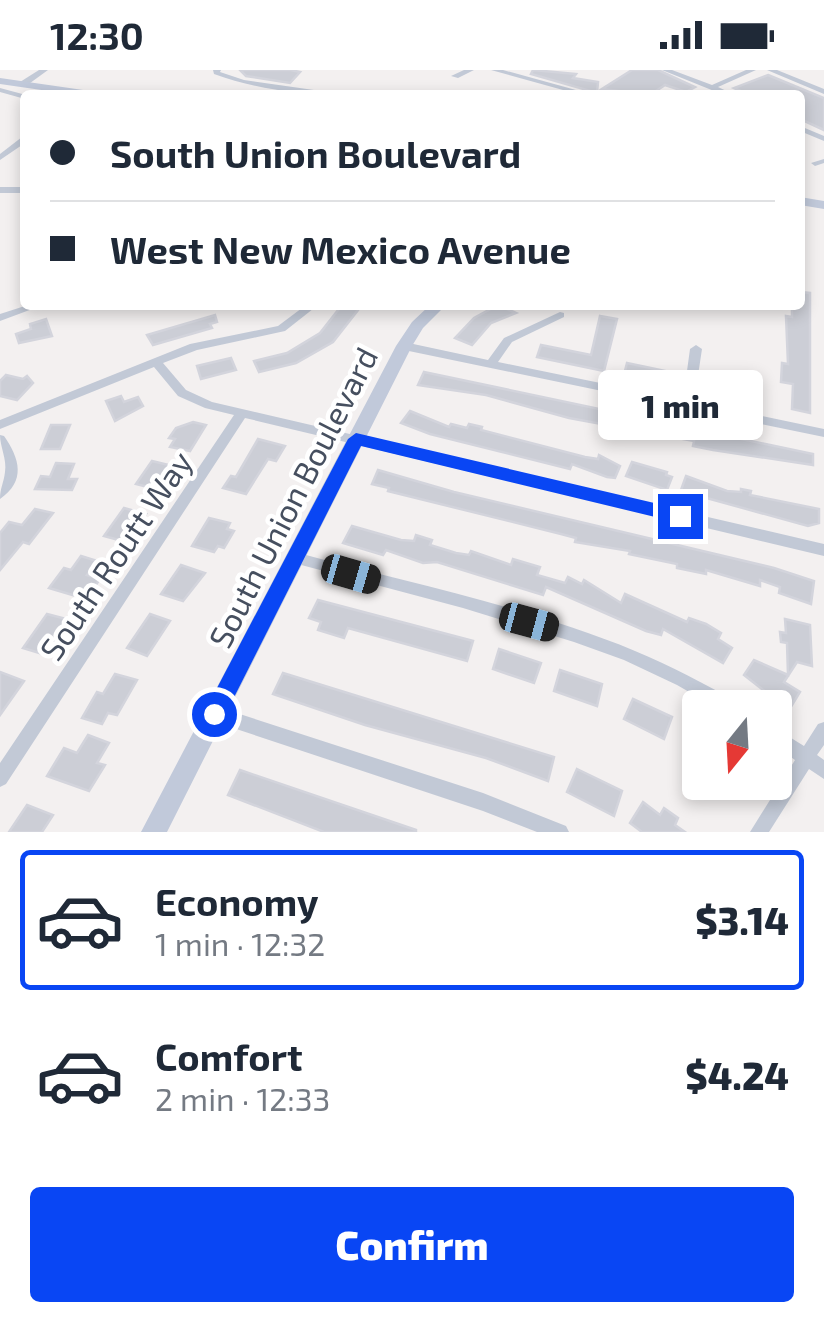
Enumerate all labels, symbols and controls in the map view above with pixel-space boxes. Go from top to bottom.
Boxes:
text: 12:30 [50,12,144,58]
text: South Union Boulevard [110,130,521,176]
text: West New Mexico Avenue [110,226,571,272]
street label: South Union Boulevard [200,340,384,654]
callout: 1 min [598,371,762,441]
text: 1 min [641,386,720,424]
street label: South Routt Way [31,443,199,667]
route end [658,494,703,539]
car [318,551,384,597]
car [496,600,562,644]
north arrow [682,690,792,800]
map controls [682,690,792,800]
route start [192,692,237,737]
icon: car [35,875,125,965]
text: Economy [155,878,319,924]
text: $3.14 [695,897,789,943]
text: 1 min · 12:32 [155,924,325,962]
icon: car [35,1030,125,1120]
text: Comfort [155,1033,303,1079]
text: $4.24 [685,1052,789,1098]
text: 2 min · 12:33 [155,1079,330,1117]
button: Confirm [30,1187,794,1302]

